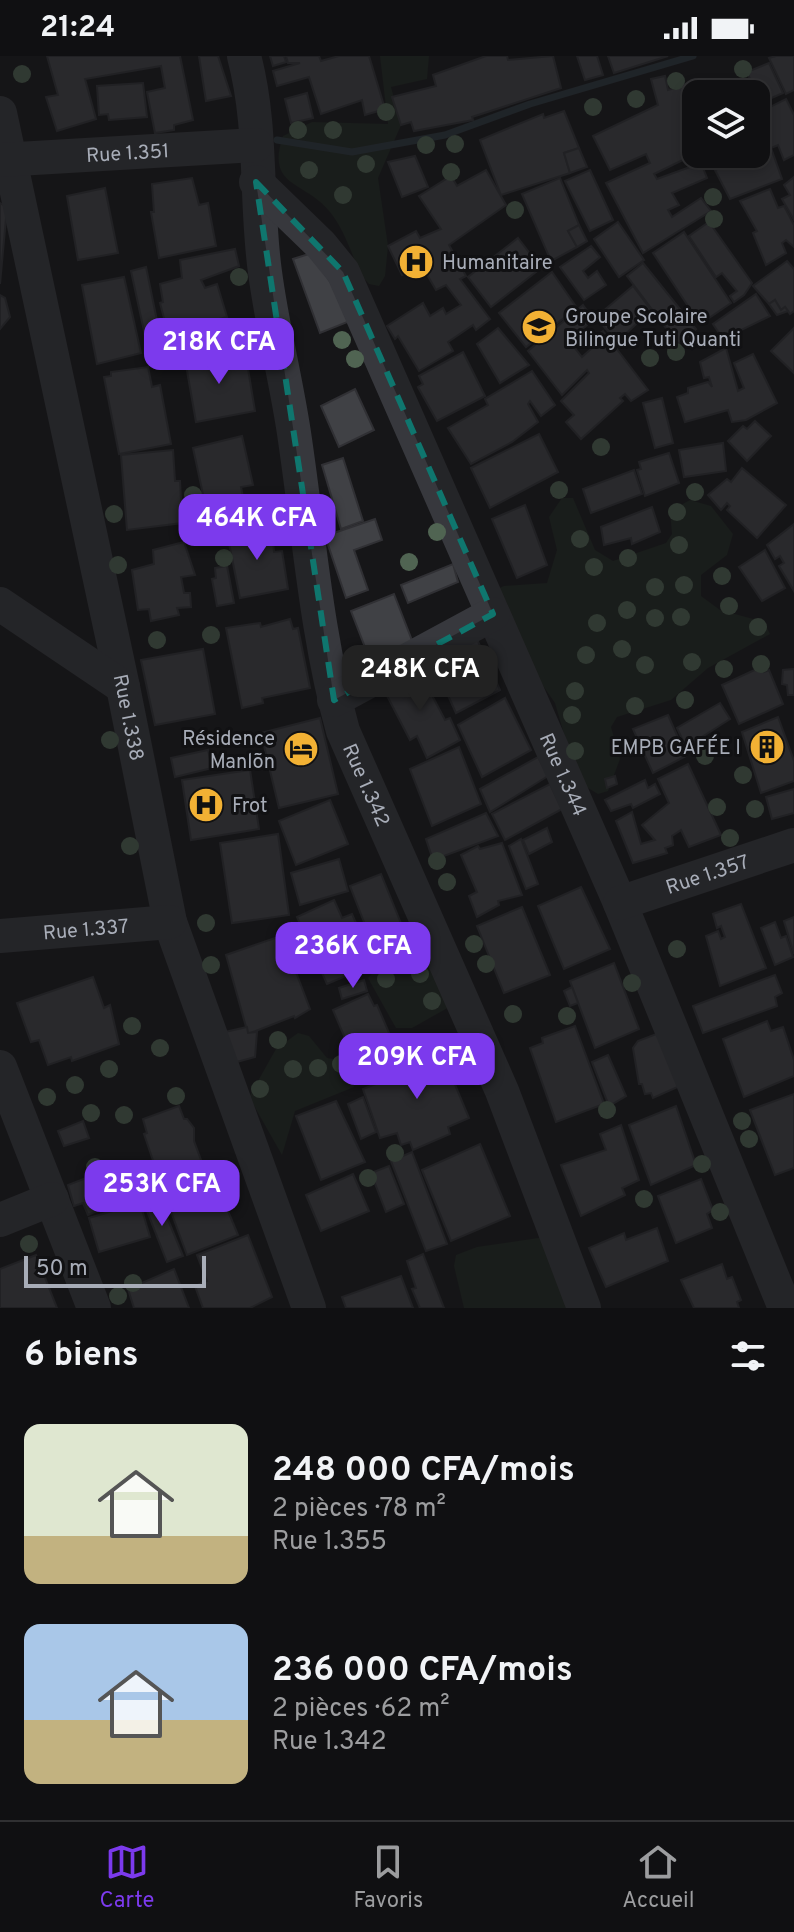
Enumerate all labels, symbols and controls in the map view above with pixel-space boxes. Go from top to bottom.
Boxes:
text: 21:24 [40,10,115,47]
map controls [682,80,770,168]
button: layers [682,80,770,168]
street label: Rue 1.351 [85,139,170,170]
hospital icon: Humanitaire [397,243,435,281]
place label: Humanitaire [442,251,553,277]
place label: Groupe Scolaire Bilingue Tuti Quanti [565,305,741,354]
school or university icon: Groupe Scolaire Bilingue Tuti Quanti [520,308,558,346]
pin: 218K CFA [136,318,302,386]
text: 218K CFA [162,327,276,360]
pin: 464K CFA [174,494,340,562]
text: 464K CFA [197,503,317,536]
pin: 248K CFA [337,645,503,713]
text: 248K CFA [360,654,480,687]
street label: Rue 1.338 [106,672,148,763]
place label: Résidence Manlõn [182,727,275,776]
building icon: EMPB GAFÉE I [748,728,786,766]
street label: Rue 1.344 [532,729,591,821]
hotel icon: Résidence Manlõn [282,730,320,768]
place label: EMPB GAFÉE I [611,734,741,762]
street label: Rue 1.342 [335,740,395,831]
hospital icon: Frot [187,786,225,824]
place label: Frot [232,794,268,820]
street label: Rue 1.357 [663,850,753,902]
street label: Rue 1.337 [42,914,130,947]
pin: 236K CFA [270,922,436,990]
text: 236K CFA [294,931,412,964]
pin: 209K CFA [334,1033,500,1101]
text: 209K CFA [357,1042,477,1075]
pin: 253K CFA [79,1160,245,1228]
text: 253K CFA [103,1169,221,1202]
scale bar [24,1252,206,1288]
text: 50 m [36,1256,88,1283]
icon: filters [726,1334,770,1378]
text: 6 biens [24,1335,139,1378]
text: 248 000 CFA/mois [272,1450,575,1493]
icon: home [88,1456,184,1552]
text: 2 pièces · 78 m² [272,1493,446,1526]
text: Rue 1.355 [272,1526,387,1559]
text: 236 000 CFA/mois [272,1650,573,1693]
icon: home [88,1656,184,1752]
text: 2 pièces · 62 m² [272,1693,450,1726]
text: Rue 1.342 [272,1726,387,1759]
tab: Carte [100,1840,154,1915]
tab: Favoris [353,1840,423,1915]
tab: Accueil [622,1840,694,1915]

